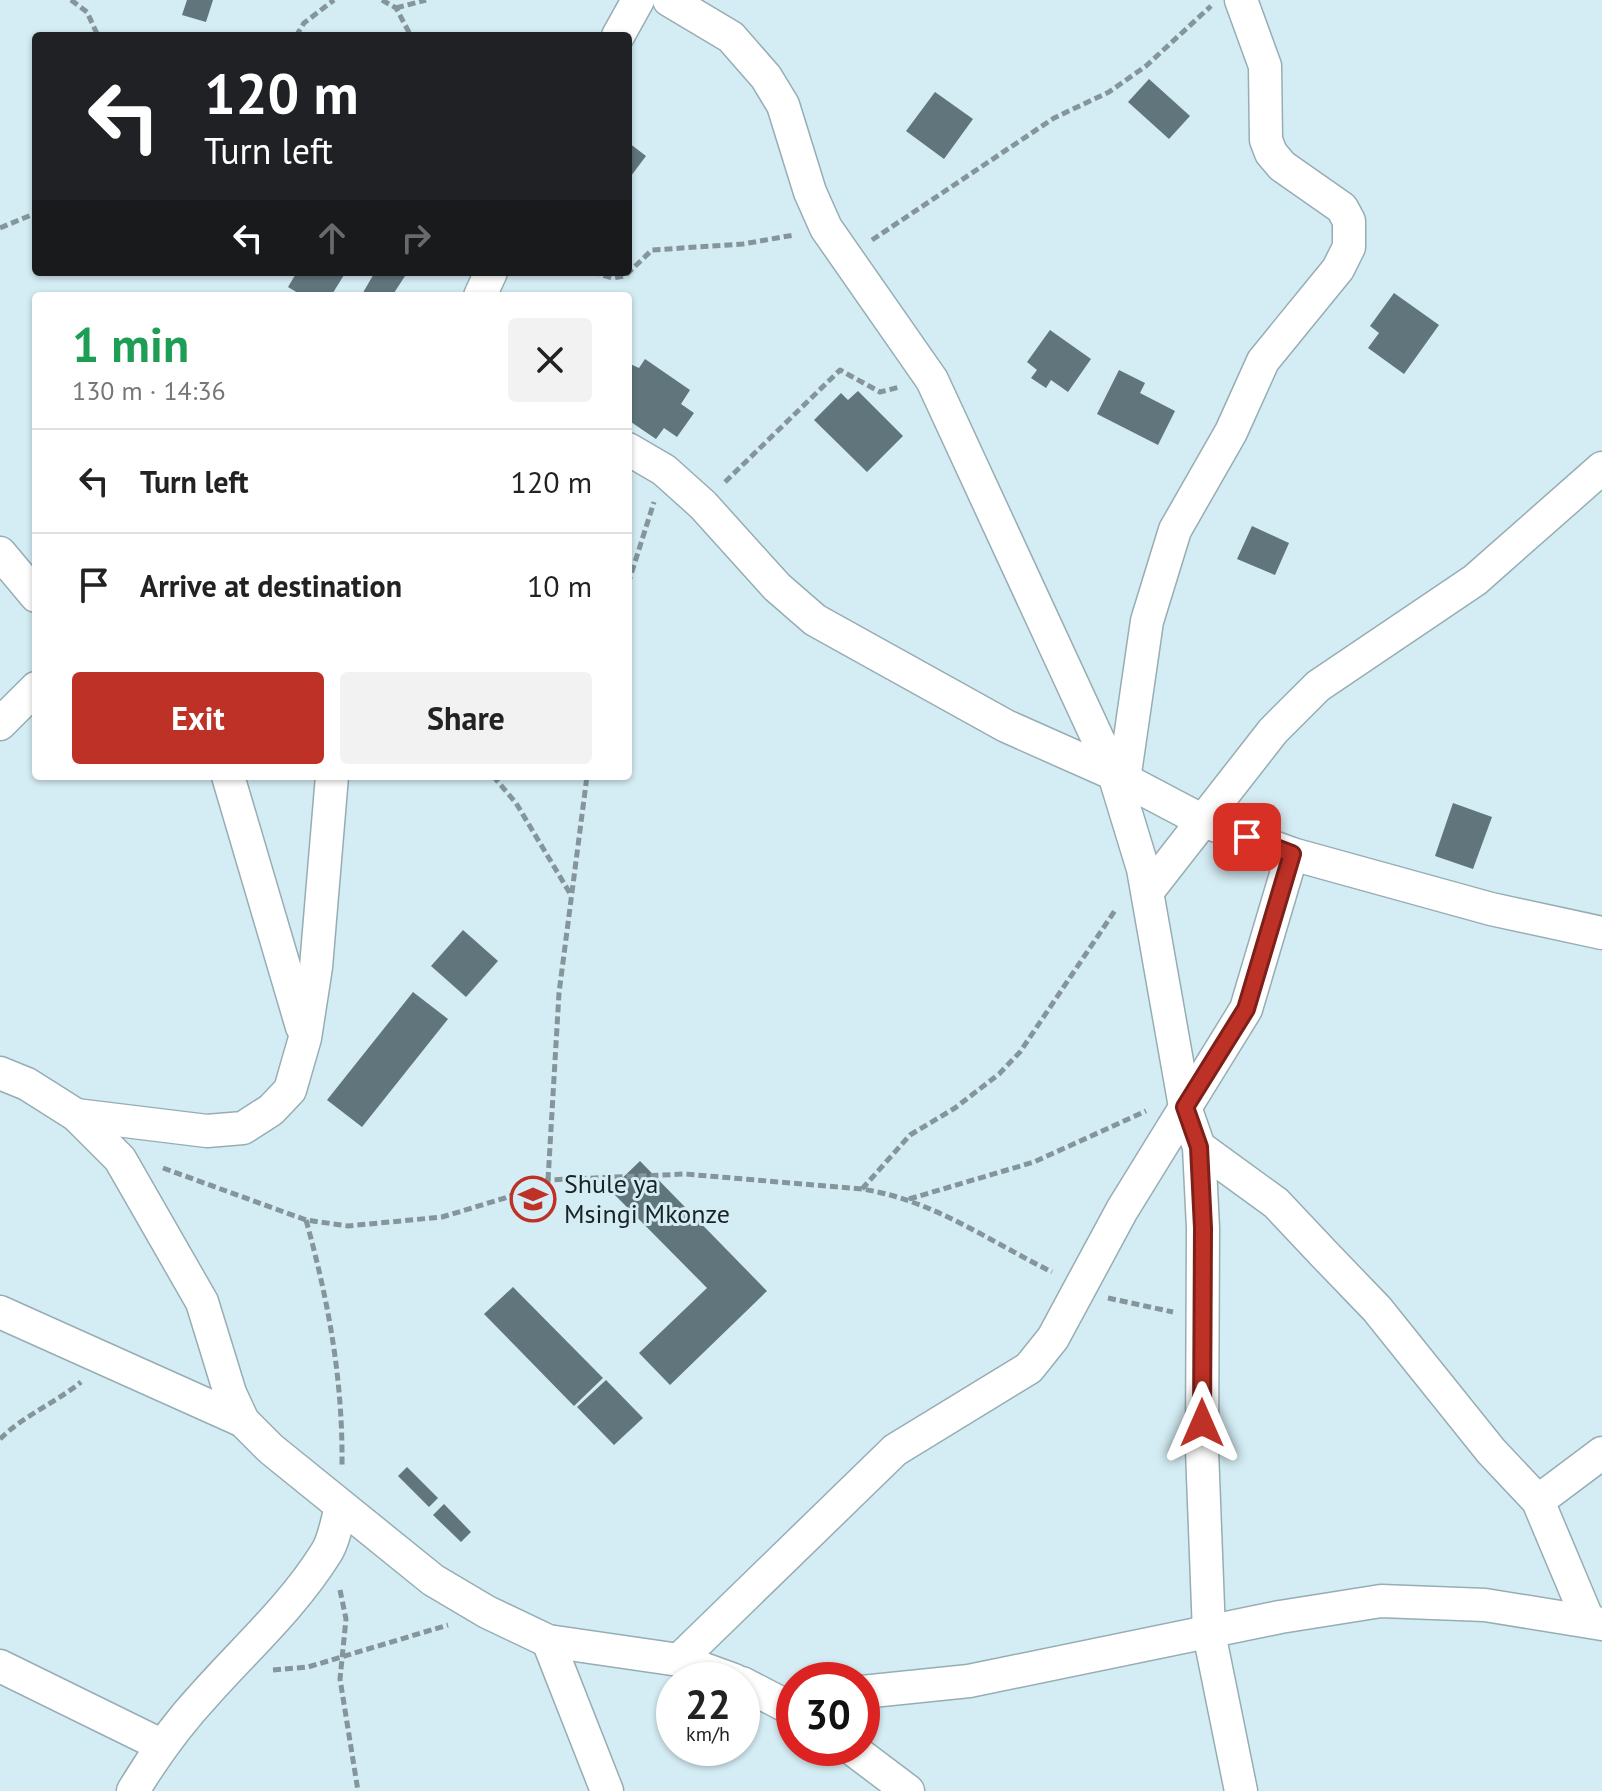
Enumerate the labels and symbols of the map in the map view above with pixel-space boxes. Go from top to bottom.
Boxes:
pin [1213,803,1281,871]
place label: Shule ya Msingi Mkonze [564,1167,730,1230]
school or university icon: Shule ya Msingi Mkonze [509,1175,557,1223]
position arrow [1160,1381,1244,1465]
speed limit sign: 30 [776,1662,880,1766]

